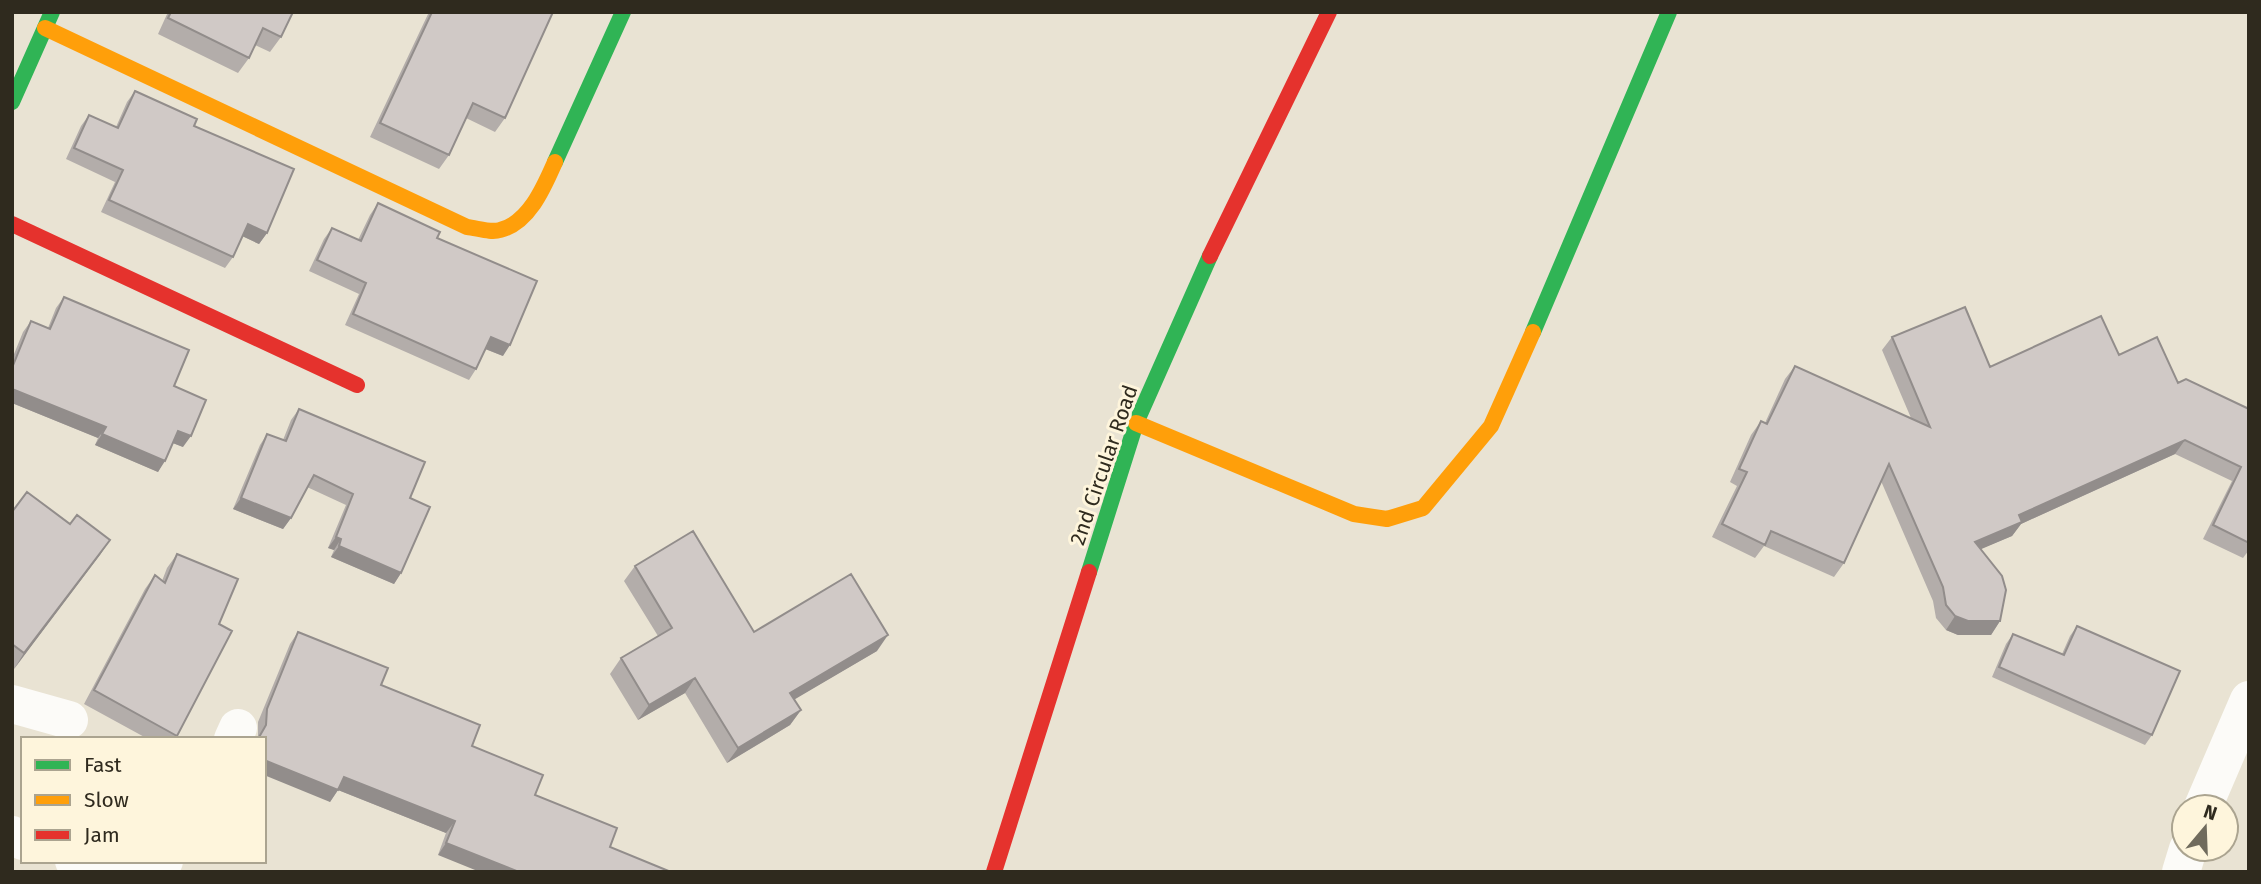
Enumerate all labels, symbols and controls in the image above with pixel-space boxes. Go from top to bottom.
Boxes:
street label: 2nd Circular Road [1064,382,1144,548]
legend [21,737,266,863]
text: Fast [84,752,122,778]
text: Slow [84,787,129,813]
north arrow [2170,793,2240,863]
text: N [2201,799,2220,825]
text: Jam [84,822,120,848]

